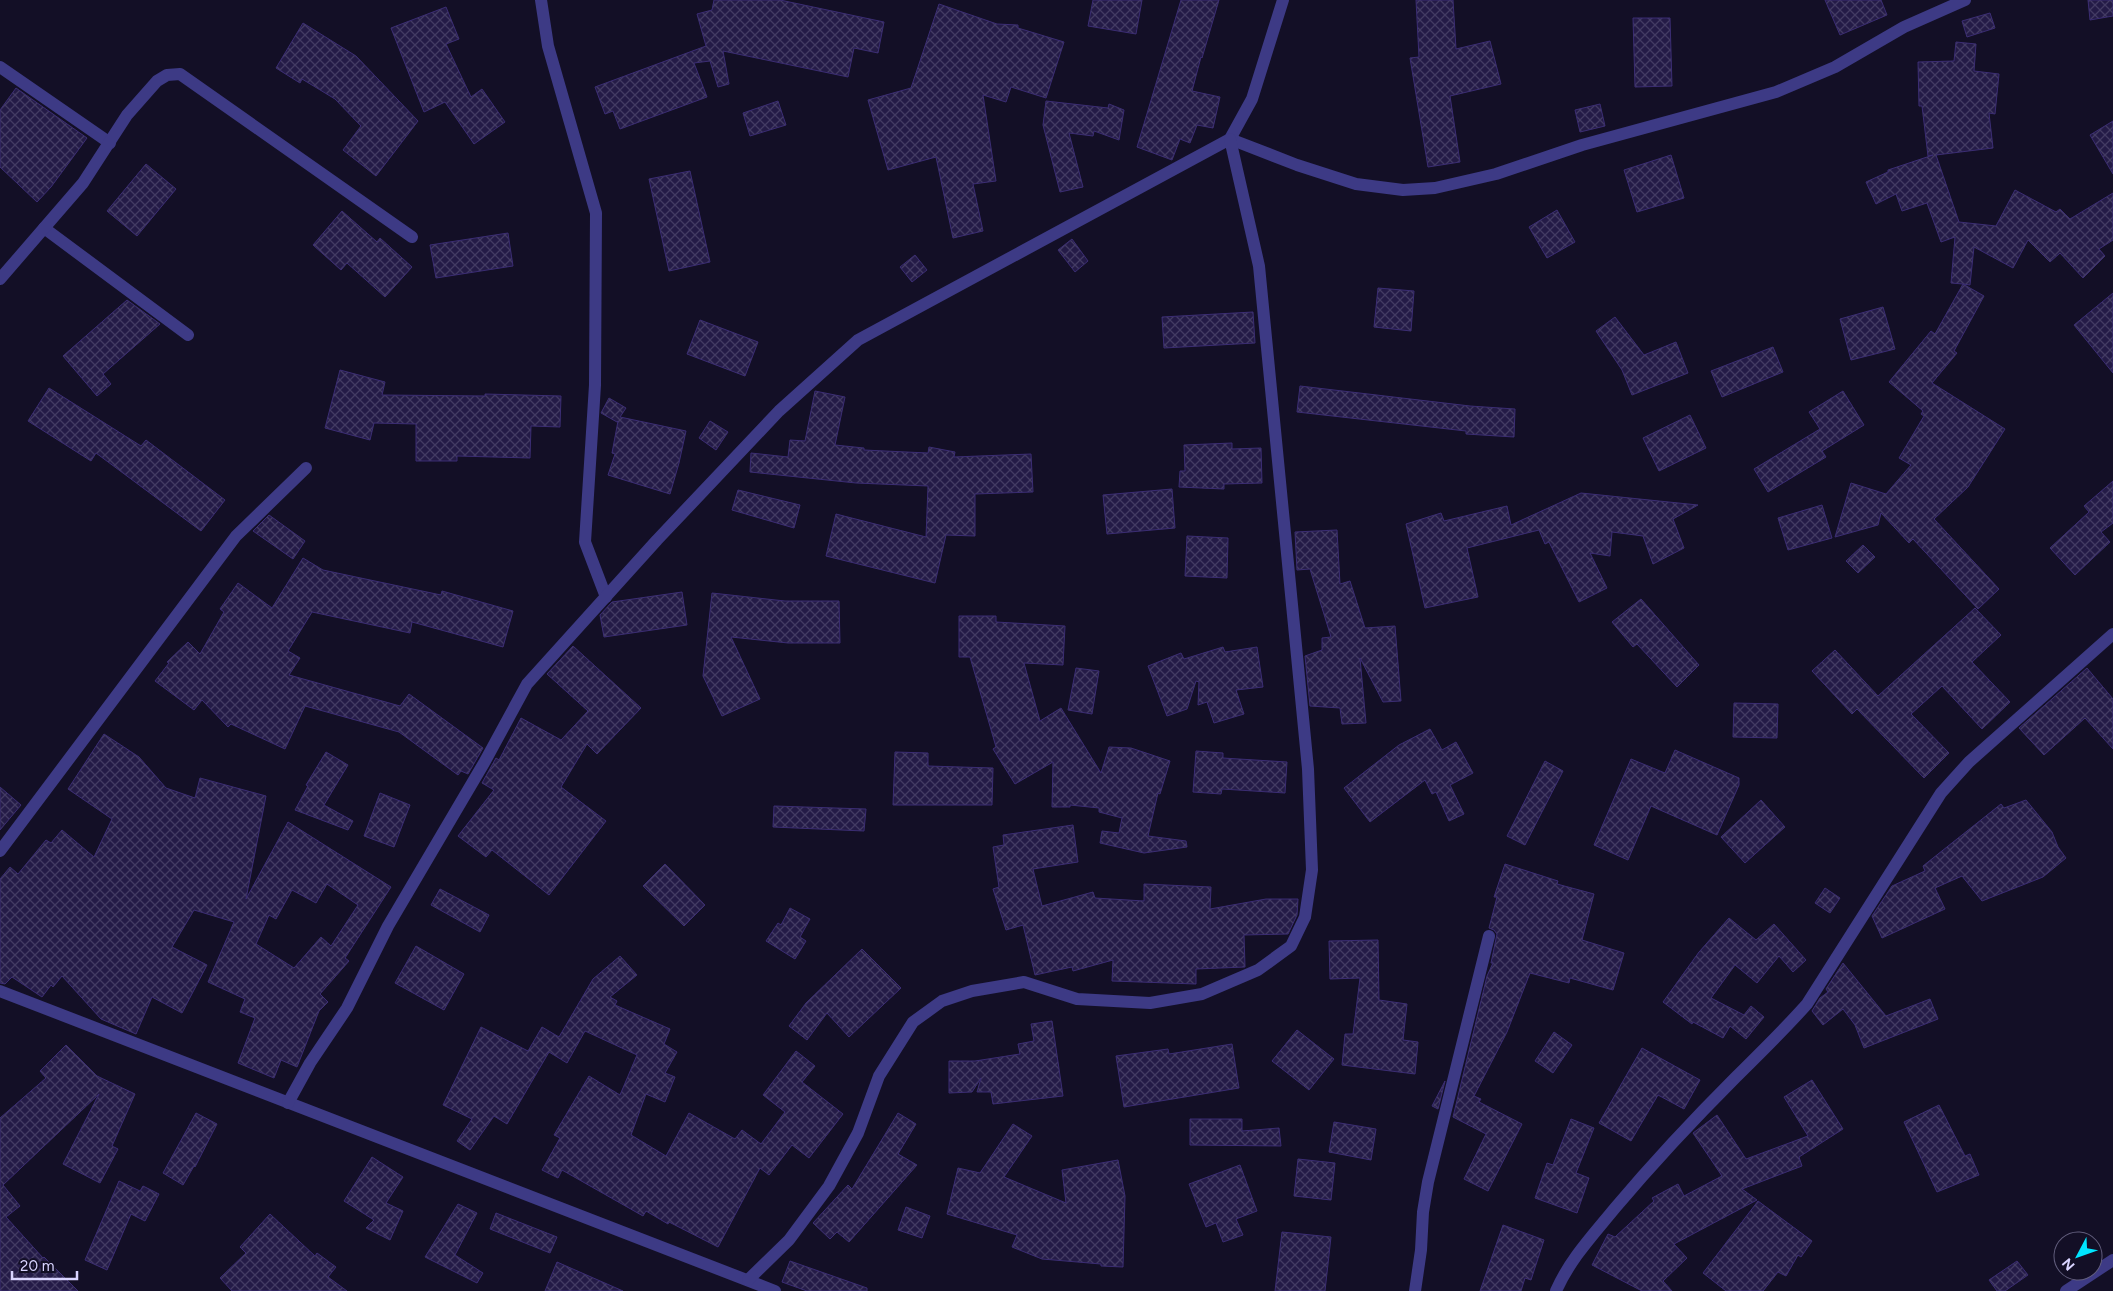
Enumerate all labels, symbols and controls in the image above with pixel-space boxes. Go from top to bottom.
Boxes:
north arrow [2053,1231,2103,1281]
scale bar [12,1248,78,1280]
text: N [2059,1255,2079,1274]
text: 20 m [20,1257,54,1275]

